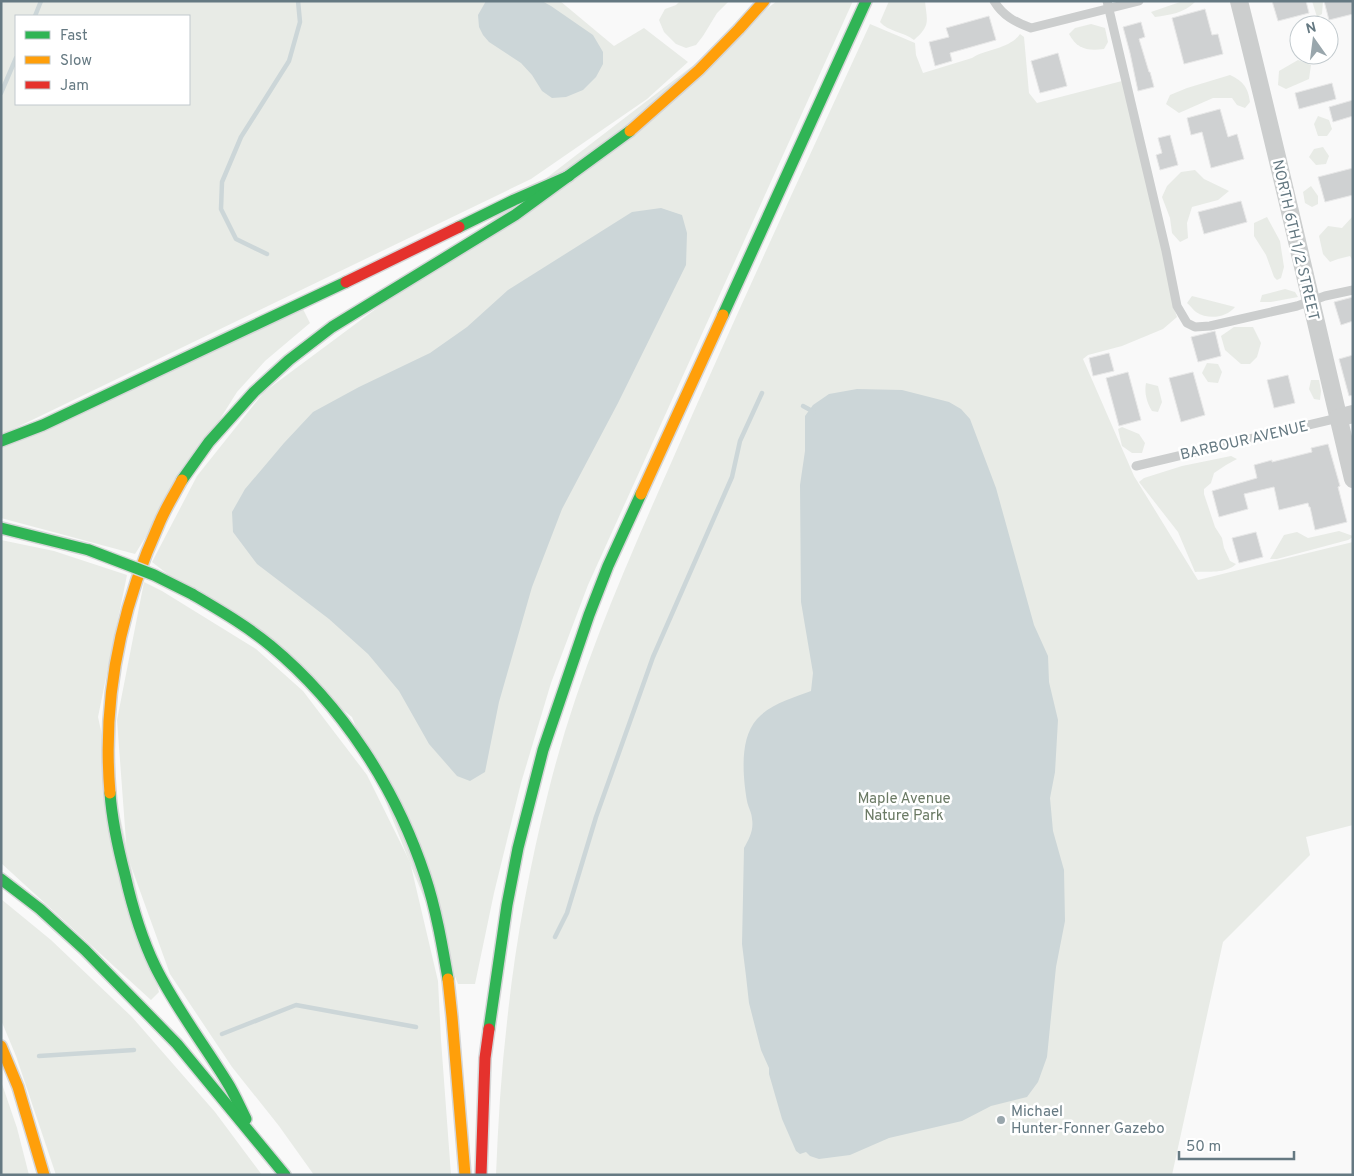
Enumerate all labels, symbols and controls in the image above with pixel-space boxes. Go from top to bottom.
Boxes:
legend [15,15,190,105]
north arrow [1289,15,1339,65]
text: N [1304,19,1318,38]
text: Fast [60,27,88,46]
text: Slow [60,52,92,71]
text: Jam [60,77,89,96]
street label: NORTH 6TH 1/2 STREET [1267,158,1322,323]
street label: BARBOUR AVENUE [1179,418,1310,465]
park label: Maple Avenue Nature Park [857,790,951,826]
place label: Michael Hunter-Fonner Gazebo [1011,1103,1165,1139]
marker: Michael Hunter-Fonner Gazebo [995,1114,1007,1126]
scale bar [1179,1128,1294,1160]
text: 50 m [1186,1138,1221,1157]

